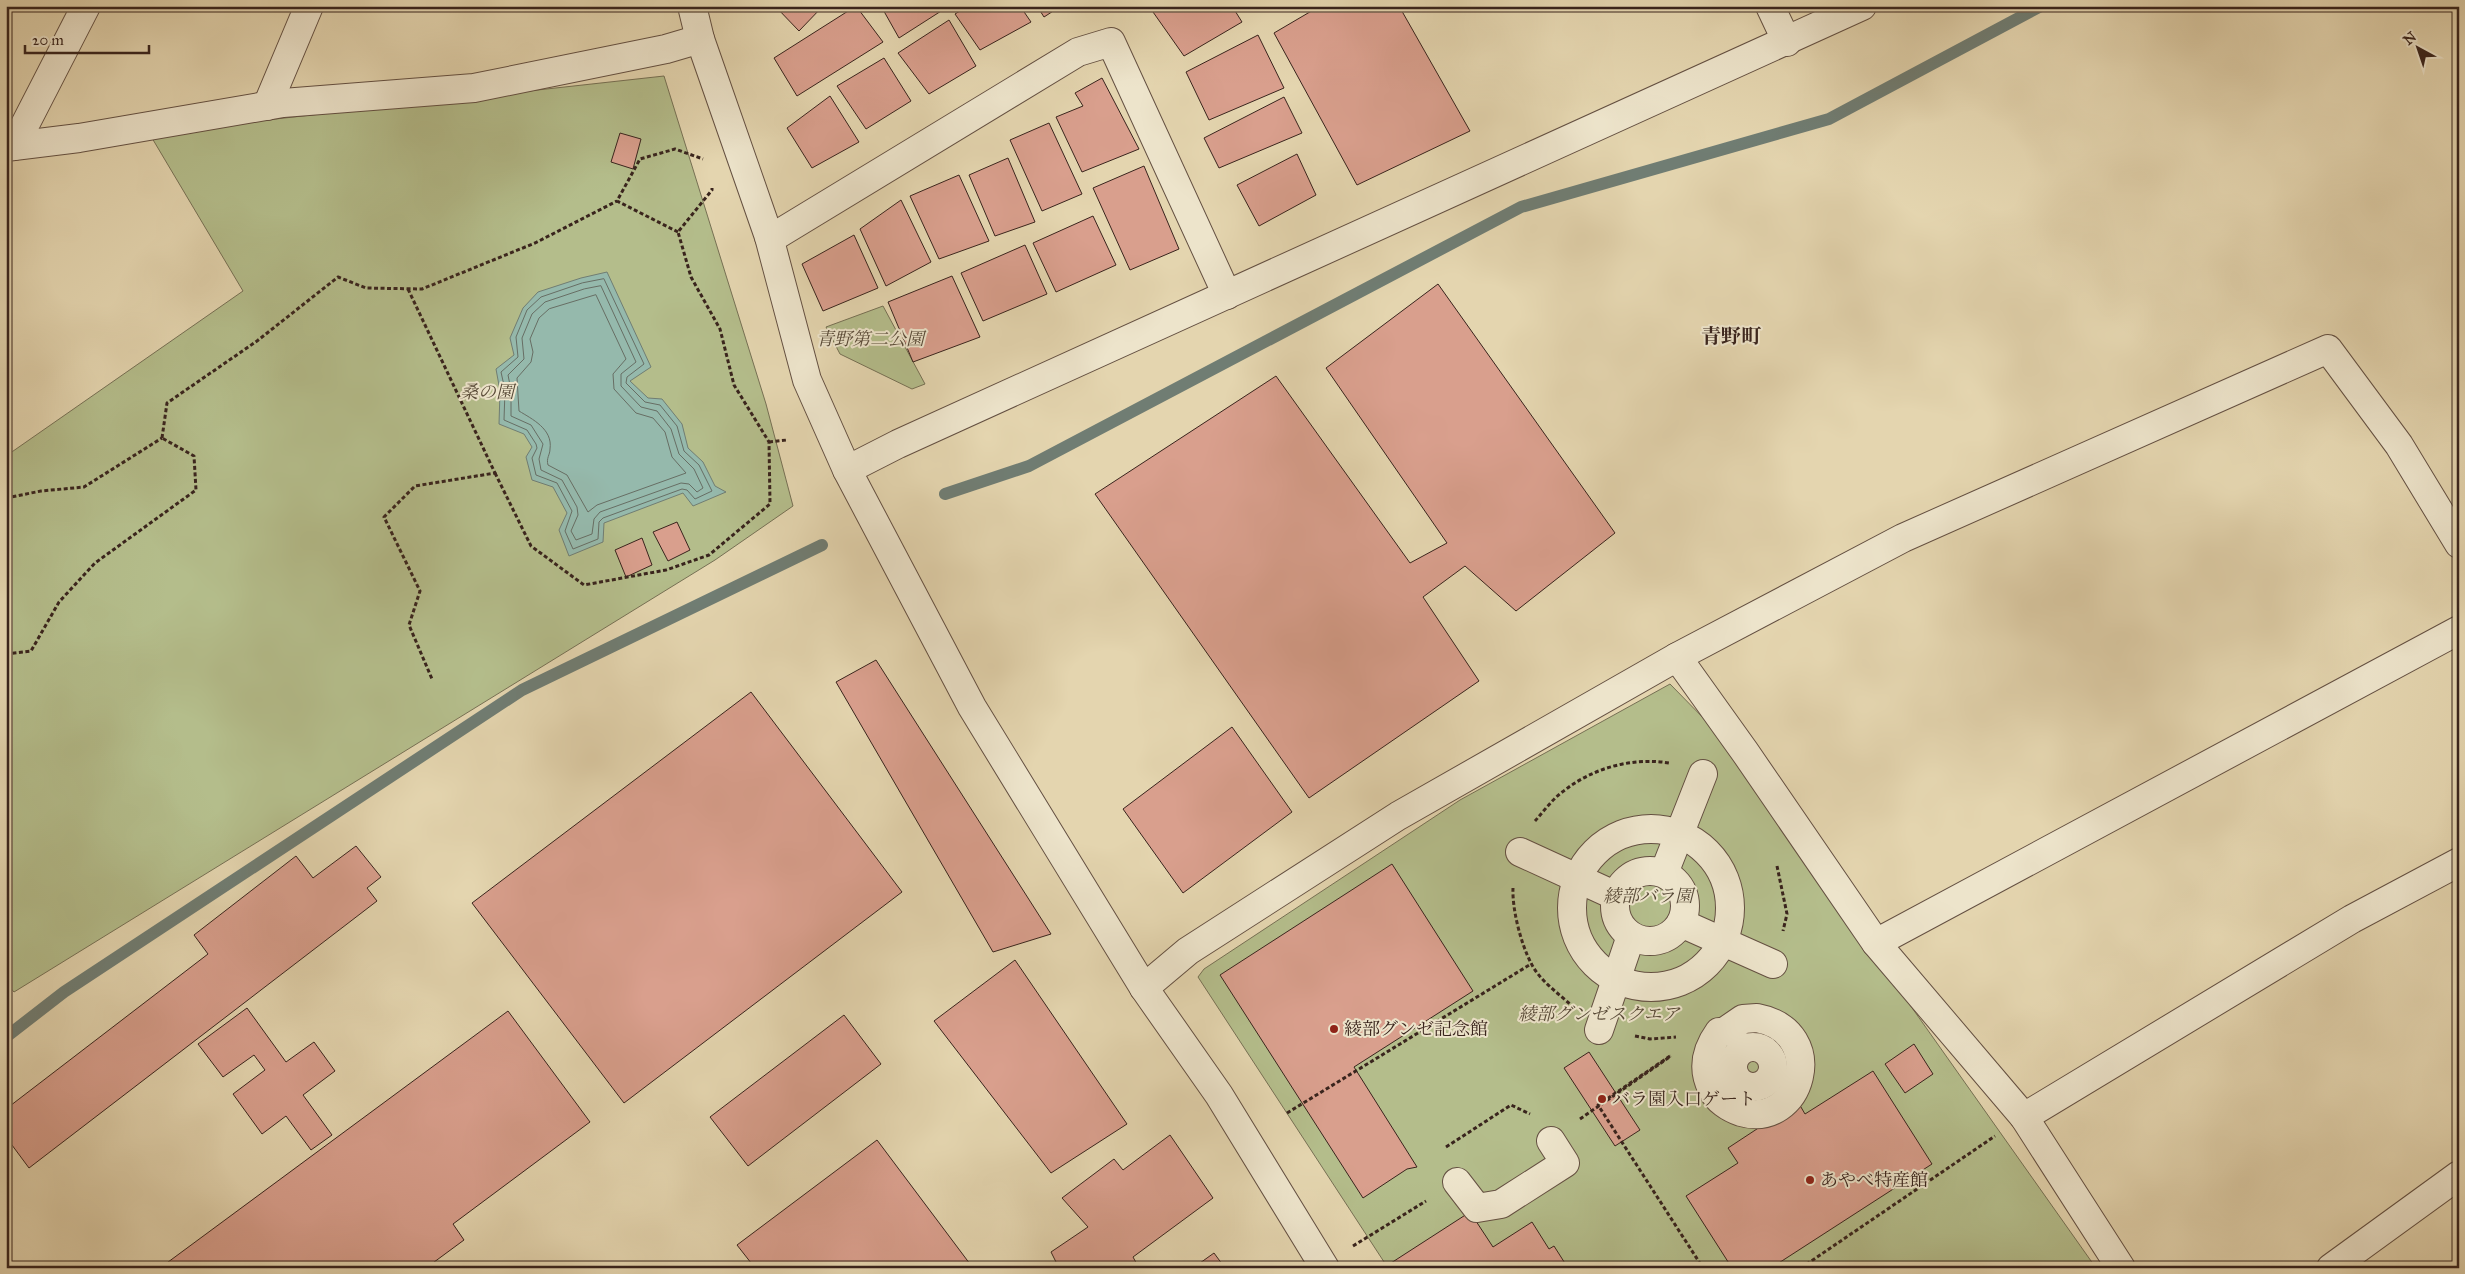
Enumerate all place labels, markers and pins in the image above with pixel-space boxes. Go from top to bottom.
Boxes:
place label: 綾部グンゼ記念館 [1344,1018,1488,1040]
marker: 綾部グンゼ記念館 [1328,1023,1340,1035]
place label: バラ園入口ゲート [1612,1088,1756,1110]
marker: バラ園入口ゲート [1596,1093,1608,1105]
place label: あやべ特産館 [1820,1169,1928,1191]
marker: あやべ特産館 [1804,1174,1816,1186]

